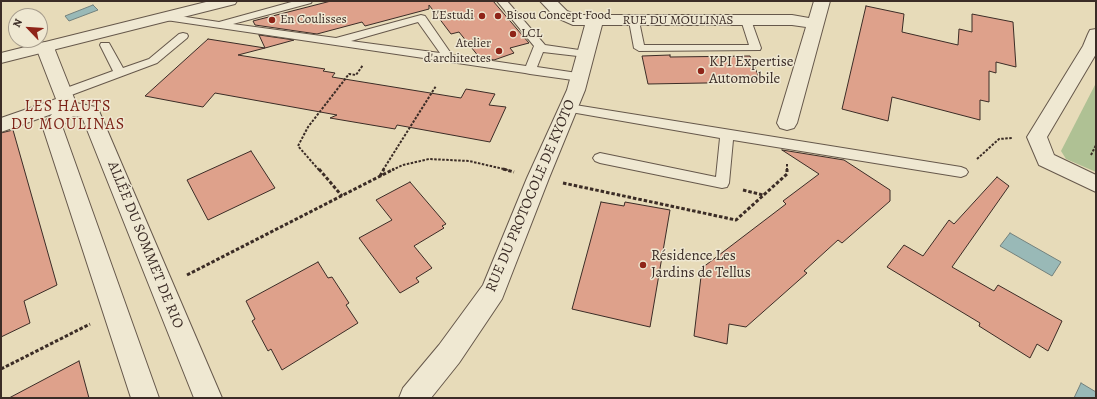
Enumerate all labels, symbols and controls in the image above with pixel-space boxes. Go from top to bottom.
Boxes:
north arrow [8,8,48,48]
place label: L'Estudi [432,8,474,24]
place label: Bisou Concept Food [506,8,611,24]
marker: L'Estudi [477,11,487,21]
marker: Bisou Concept Food [493,11,503,21]
place label: En Coulisses [280,12,347,28]
street label: RUE DU MOULINAS [623,13,733,29]
marker: En Coulisses [267,15,277,25]
text: N [9,16,26,30]
place label: LCL [521,26,542,42]
marker: LCL [508,29,518,39]
place label: Atelier d'architectes [424,36,491,67]
marker: Atelier d'architectes [494,46,504,56]
place label: KPI Expertise Automobile [709,53,793,88]
marker: KPI Expertise Automobile [696,66,706,76]
district label: LES HAUTS DU MOULINAS [11,97,125,135]
street label: RUE DU PROTOCOLE DE KYOTO [482,97,580,295]
street label: ALLÉE DU SOMMET DE RIO [103,159,187,331]
place label: Résidence Les Jardins de Tellus [651,247,751,282]
marker: Résidence Les Jardins de Tellus [638,260,648,270]

